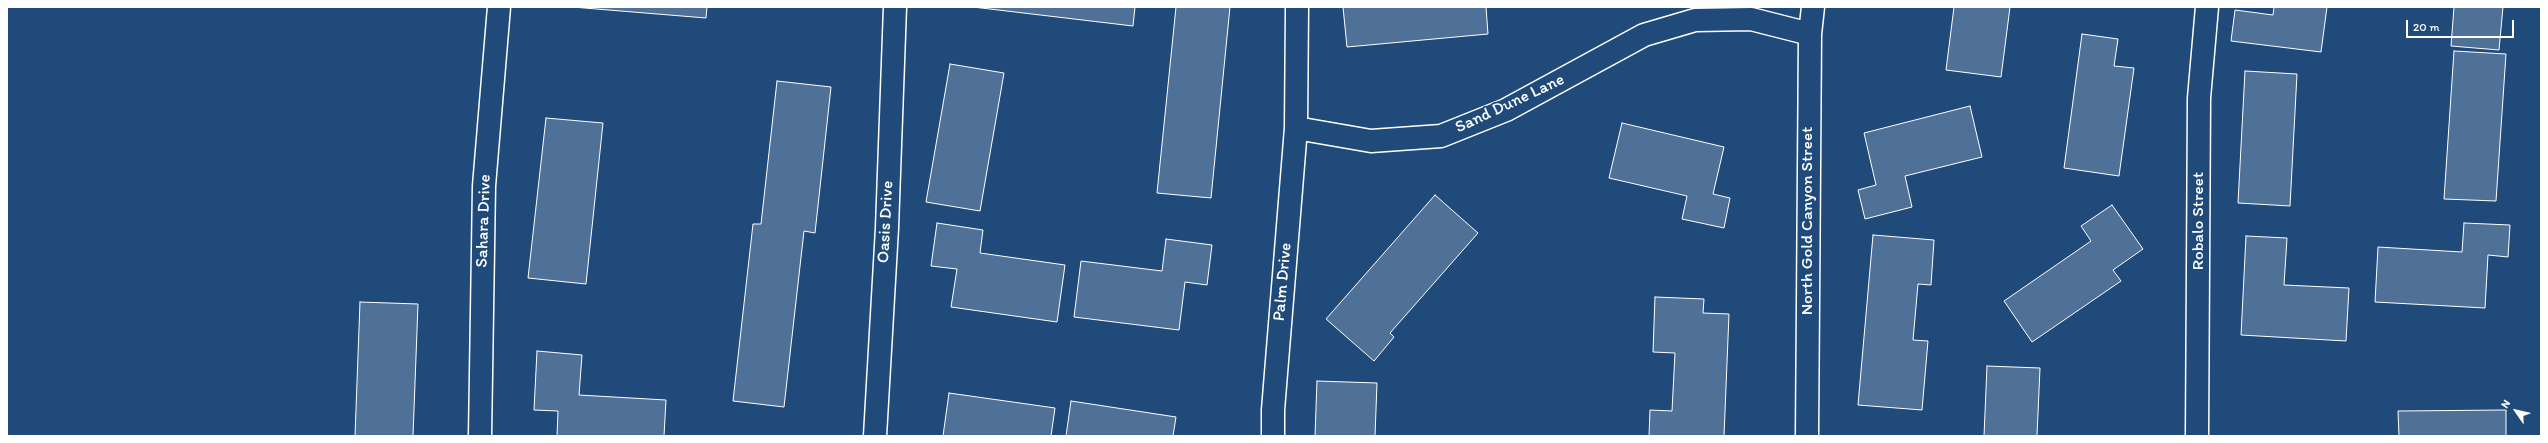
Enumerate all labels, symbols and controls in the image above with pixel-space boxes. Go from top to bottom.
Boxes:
scale bar [2408,12,2516,38]
text: 20 m [2413,20,2440,34]
street label: Sand Dune Lane [1452,70,1568,138]
street label: North Gold Canyon Street [1798,127,1818,315]
street label: Robalo Street [2189,172,2209,270]
street label: Sahara Drive [472,174,496,268]
street label: Oasis Drive [874,180,898,264]
street label: Palm Drive [1269,242,1297,322]
north arrow [2496,391,2536,431]
text: N [2498,397,2513,411]

